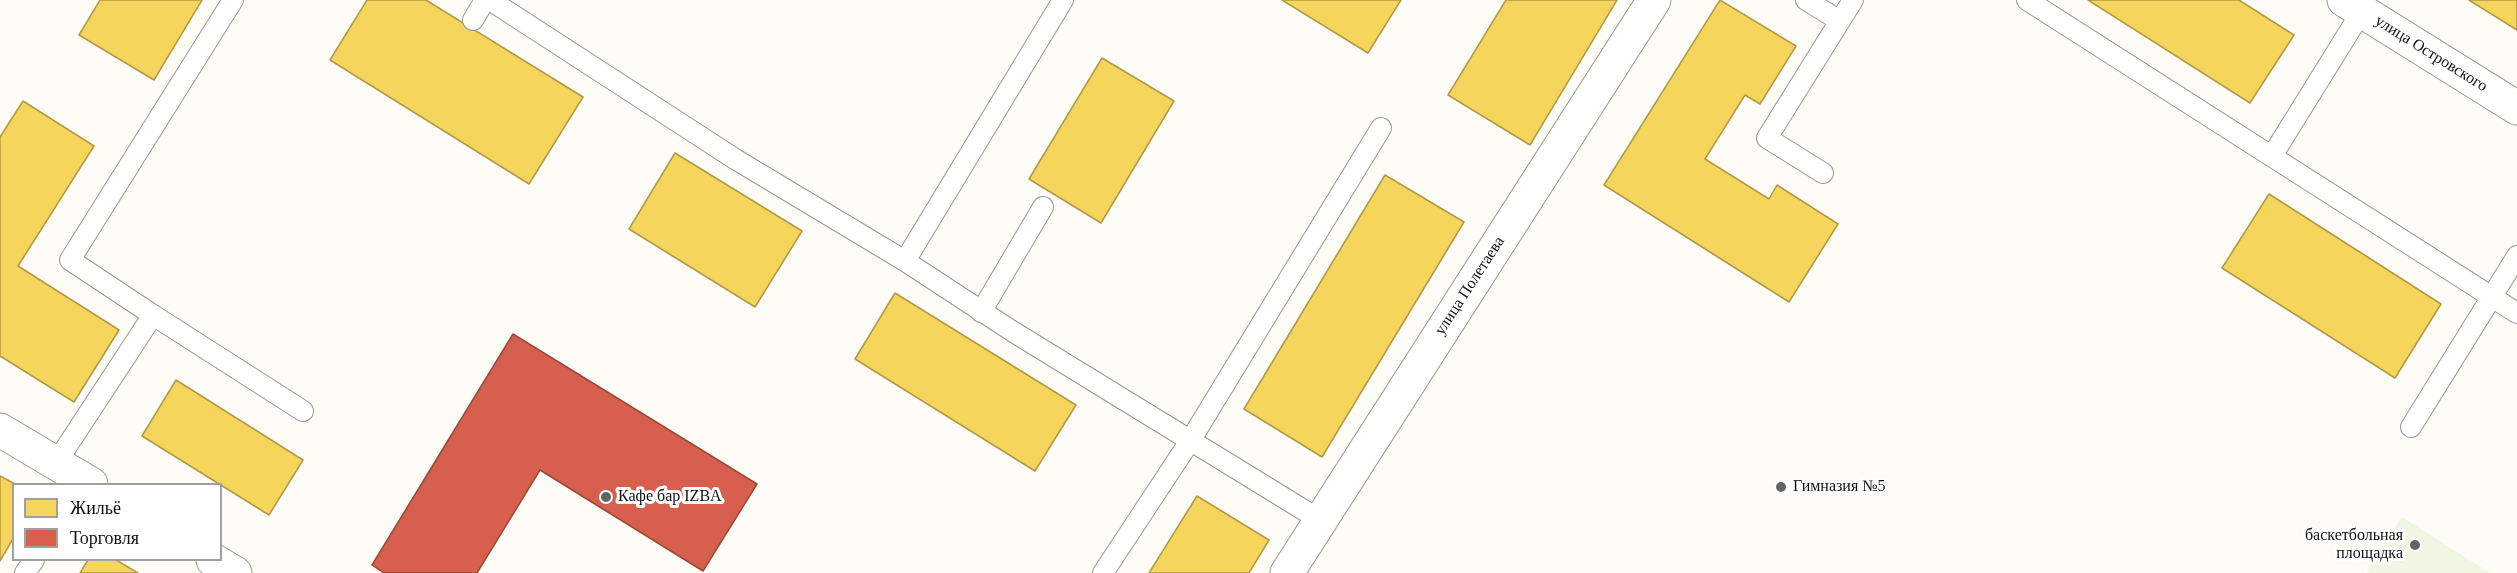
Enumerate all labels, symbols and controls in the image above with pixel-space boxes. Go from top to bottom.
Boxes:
street label: улица Островского [2371,12,2491,96]
street label: улица Полетаева [1431,233,1509,339]
place label: Гимназия №5 [1793,477,1886,497]
marker: Гимназия №5 [1774,480,1788,494]
legend [12,483,222,561]
place label: Кафе бар IZBA [618,487,722,507]
marker: Кафе бар IZBA [599,490,613,504]
text: Жильё [70,498,121,518]
place label: баскетбольная площадка [2305,526,2403,564]
text: Торговля [70,528,139,548]
marker: баскетбольная площадка [2408,538,2422,552]

